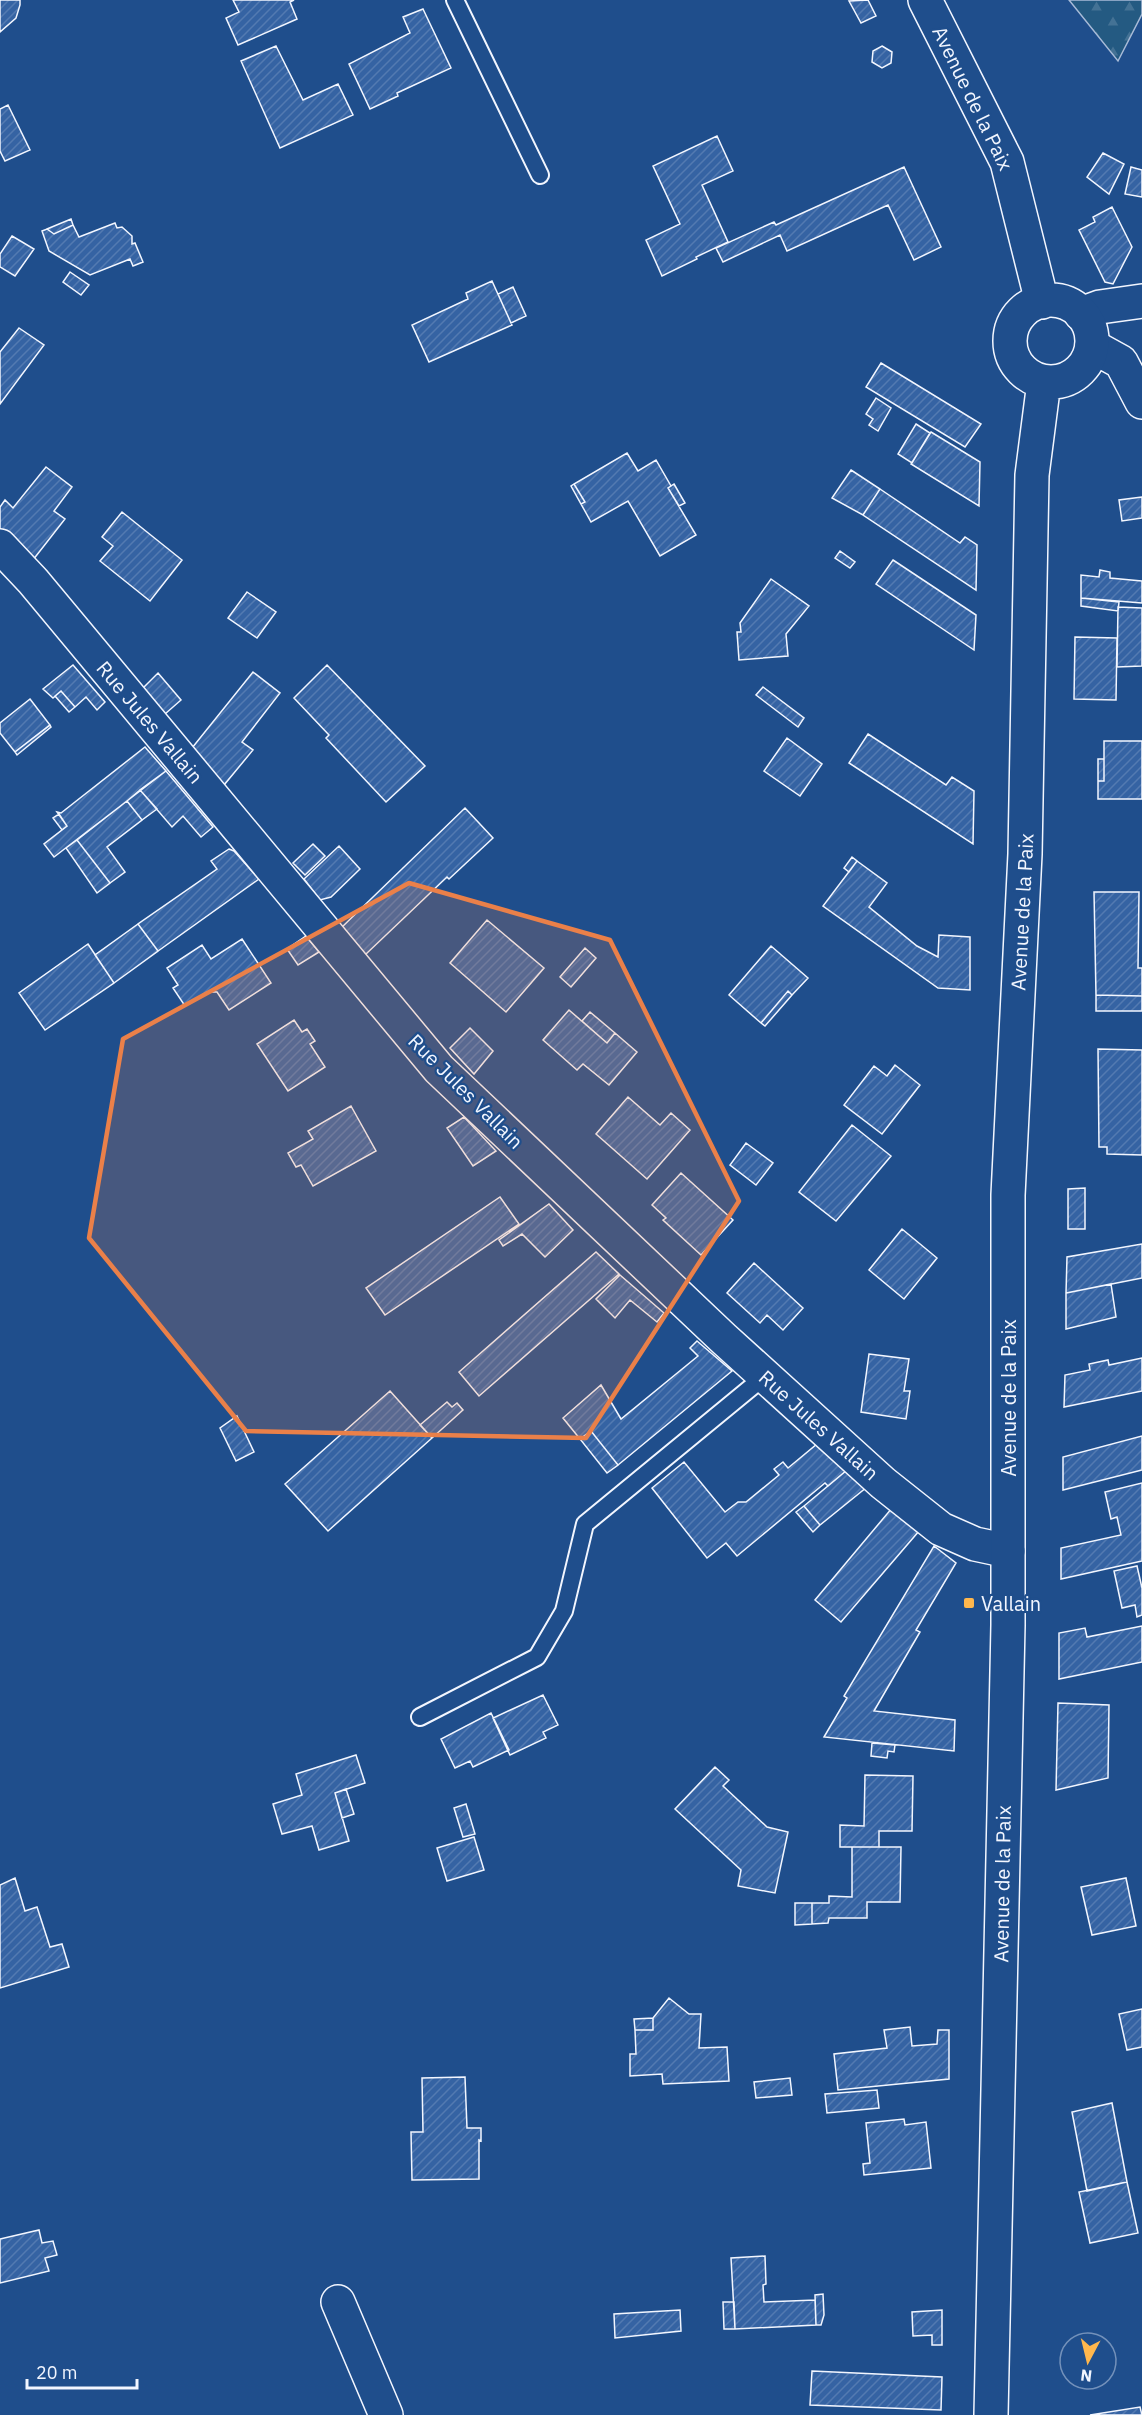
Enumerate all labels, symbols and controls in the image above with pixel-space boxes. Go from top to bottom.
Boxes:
street label: Avenue de la Paix [926,21,1020,175]
street label: Rue Jules Vallain [91,655,209,789]
street label: Avenue de la Paix [1004,833,1040,991]
street label: Rue Jules Vallain [403,1028,529,1154]
street label: Avenue de la Paix [995,1319,1022,1477]
street label: Rue Jules Vallain [753,1364,885,1486]
place label: Vallain [981,1590,1041,1617]
marker: Vallain [962,1596,976,1610]
street label: Avenue de la Paix [987,1805,1017,1963]
north arrow [1058,2331,1118,2391]
scale bar [27,2352,136,2390]
text: 20 m [36,2361,78,2384]
text: N [1079,2365,1093,2387]

